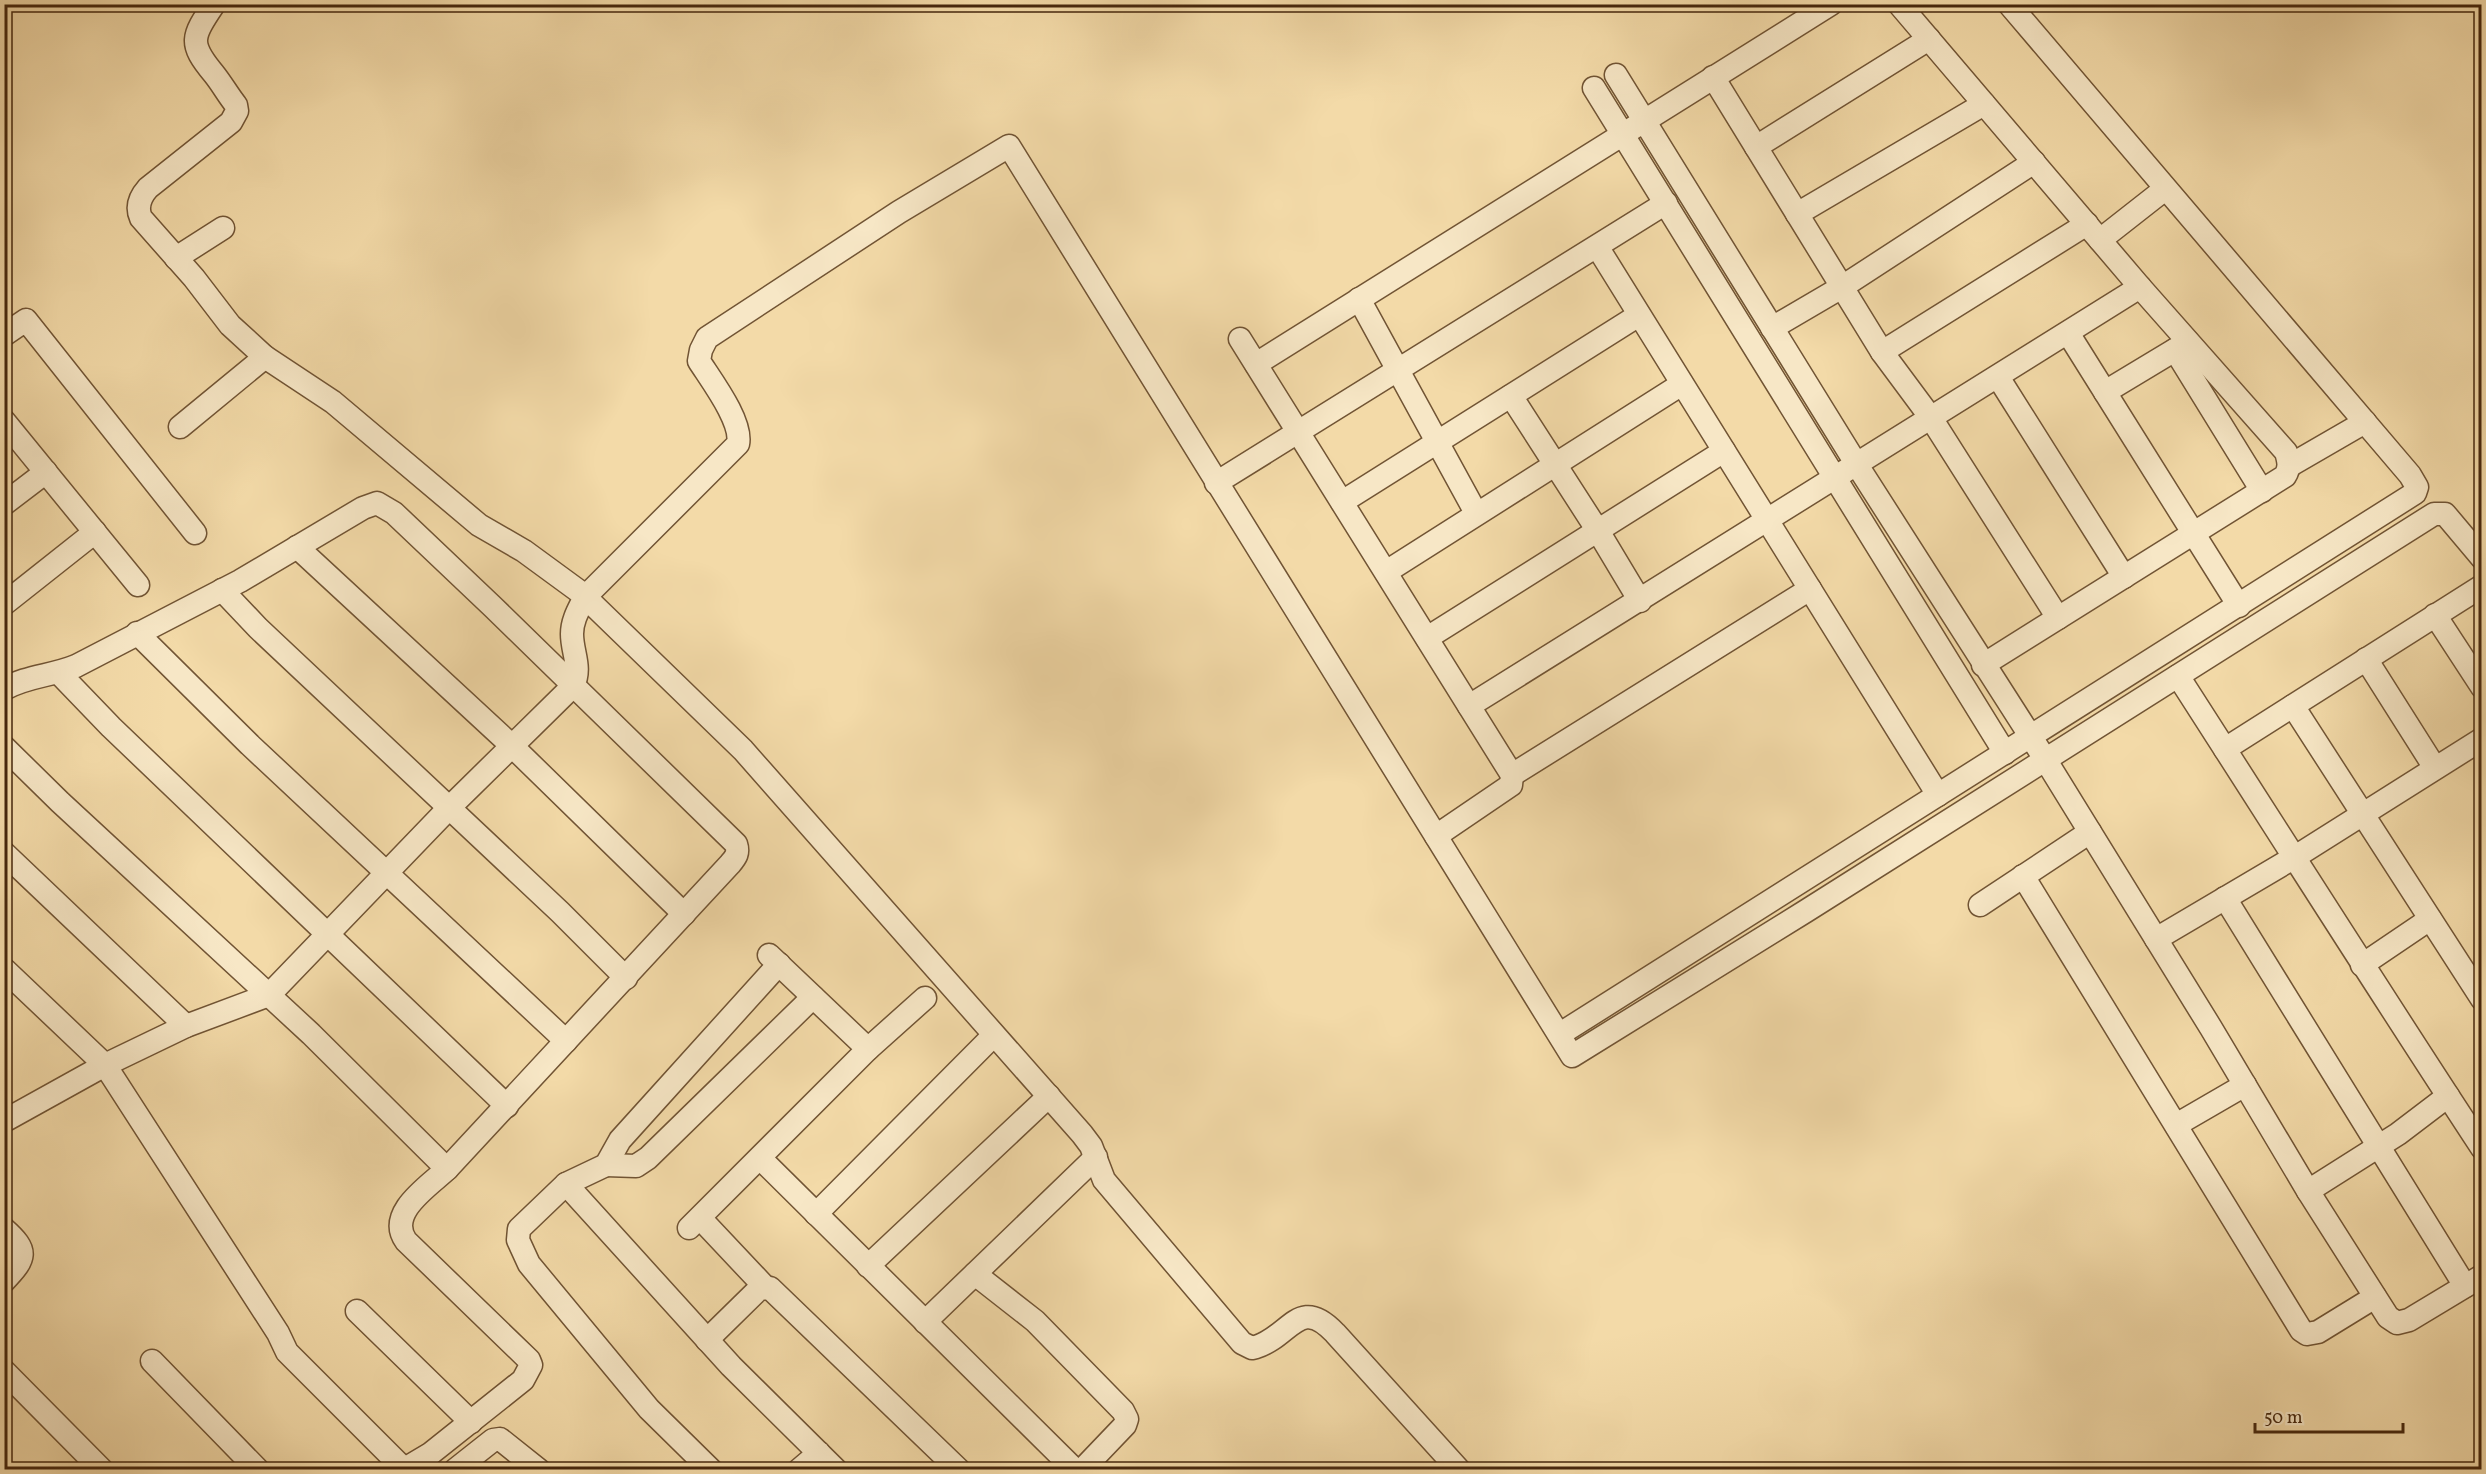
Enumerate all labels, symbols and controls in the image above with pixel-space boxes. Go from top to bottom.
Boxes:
scale bar [2255,1396,2404,1434]
text: 50 m [2264,1406,2303,1431]

